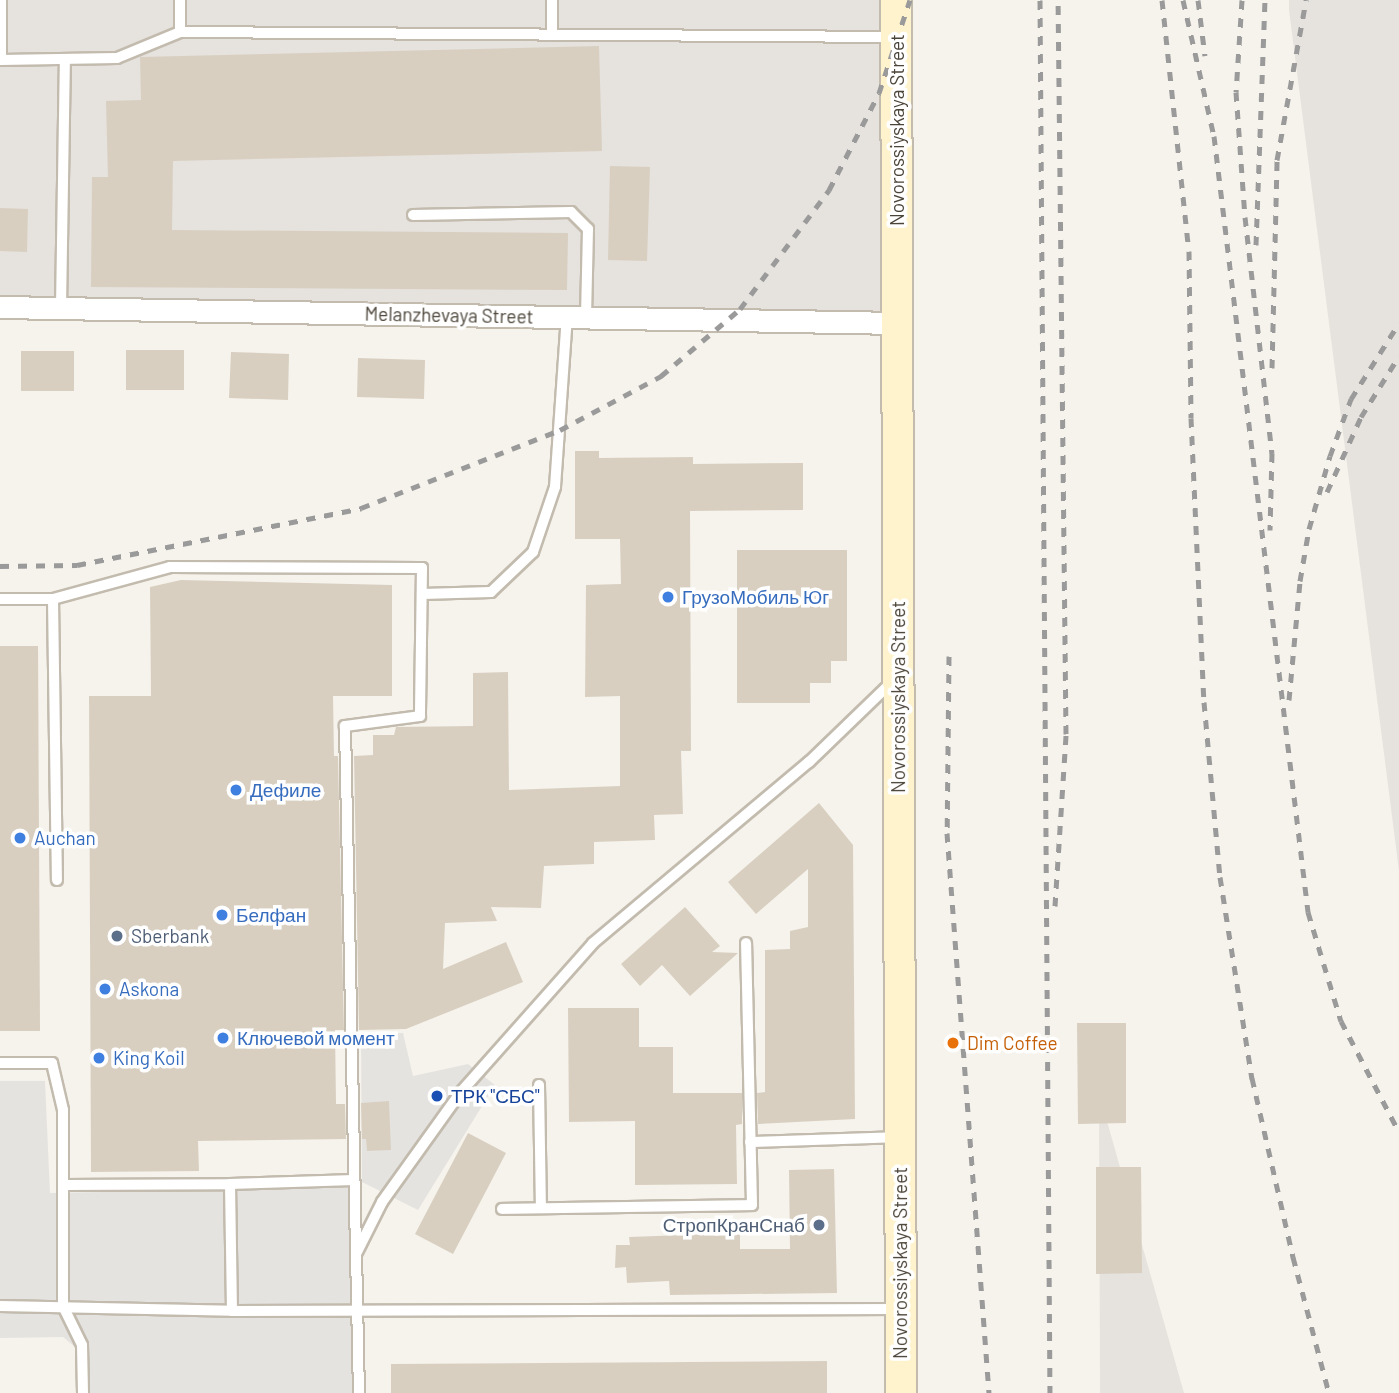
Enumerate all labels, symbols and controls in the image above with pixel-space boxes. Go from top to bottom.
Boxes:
street label: Novorossiyskaya Street [886,34,908,226]
street label: Melanzhevaya Street [364,302,534,328]
place label: ГрузоМобиль Юг [682,586,829,608]
marker: ГрузоМобиль Юг [660,589,676,605]
street label: Novorossiyskaya Street [887,601,909,793]
place label: Дефиле [250,779,321,801]
marker: Дефиле [228,782,244,798]
place label: Auchan [34,827,96,849]
marker: Auchan [12,830,28,846]
place label: Белфан [236,904,306,926]
marker: Белфан [214,907,230,923]
place label: Sberbank [131,925,209,947]
marker: Sberbank [109,928,125,944]
place label: Askona [119,978,179,1000]
marker: Askona [97,981,113,997]
place label: Ключевой момент [237,1027,395,1049]
marker: Ключевой момент [215,1030,231,1046]
place label: Dim Coffee [967,1032,1058,1054]
marker: Dim Coffee [945,1035,961,1051]
place label: King Koil [113,1047,185,1069]
marker: King Koil [91,1050,107,1066]
place label: ТРК "СБС" [451,1085,540,1107]
marker: ТРК "СБС" [429,1088,445,1104]
street label: Novorossiyskaya Street [889,1167,911,1359]
place label: СтропКранСнаб [663,1214,805,1236]
marker: СтропКранСнаб [811,1217,827,1233]

